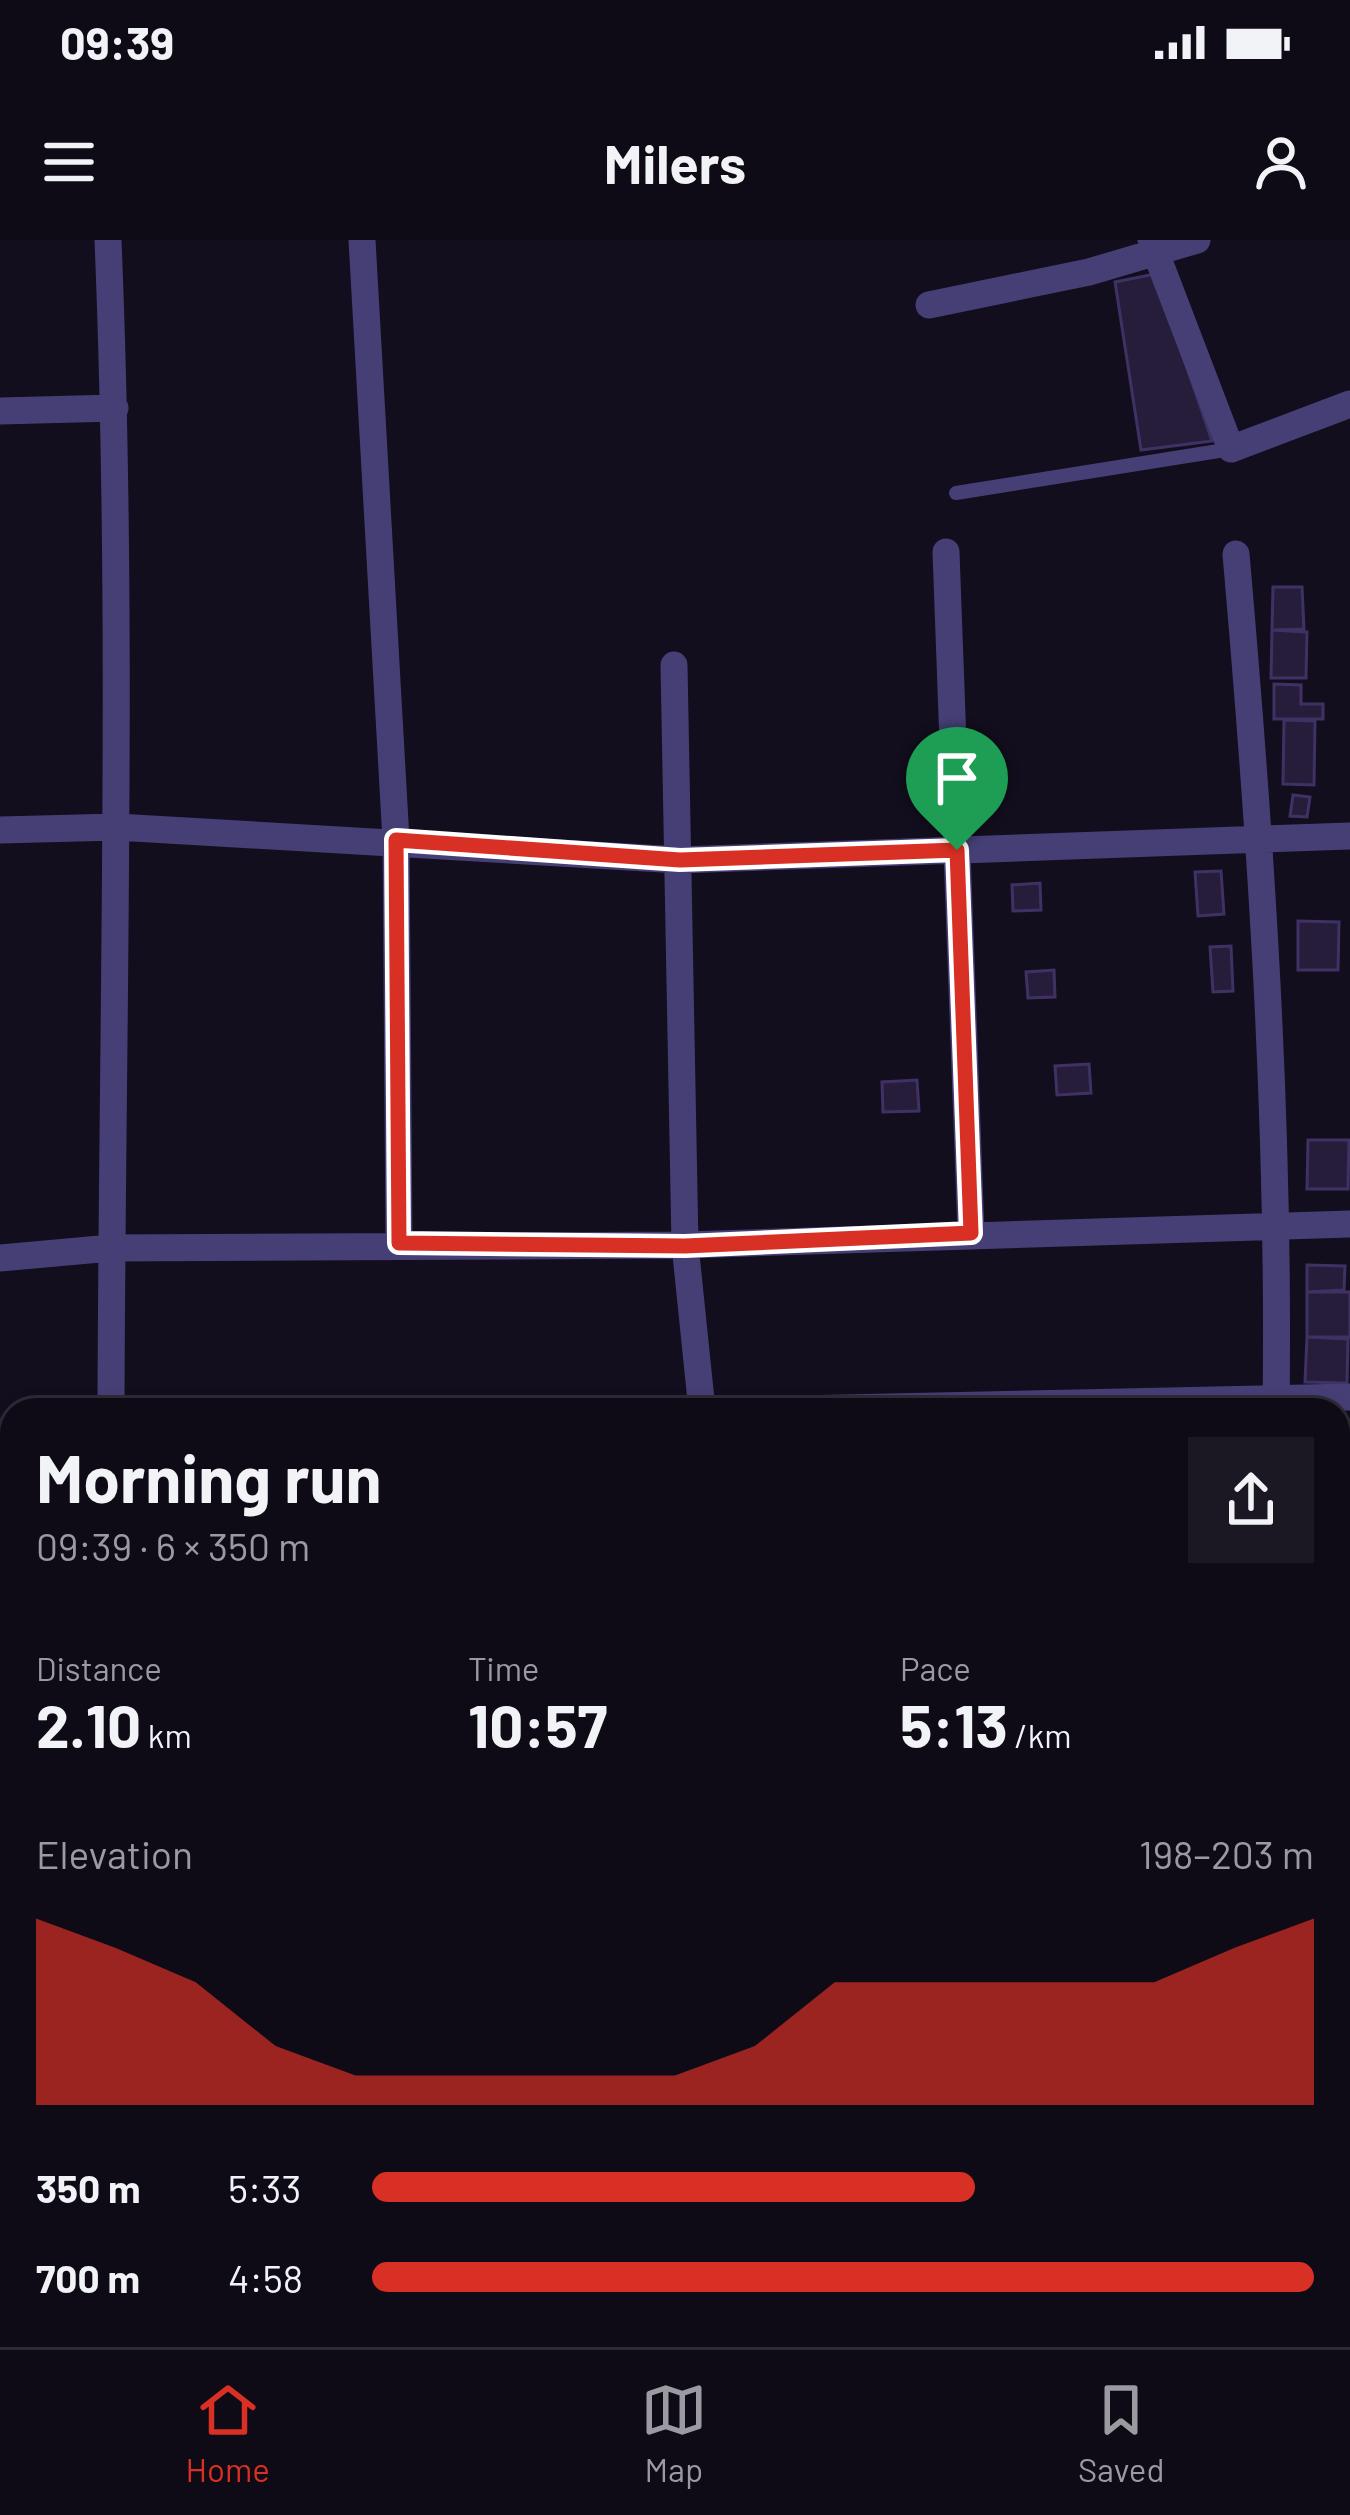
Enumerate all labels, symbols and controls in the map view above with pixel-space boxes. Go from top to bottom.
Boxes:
text: 09:39 [60,15,174,69]
icon: menu [36,129,102,195]
icon: person [1248,129,1314,195]
text: Milers [604,130,746,195]
pin [906,727,1008,850]
icon: arrive [924,745,990,811]
text: Morning run [36,1437,382,1516]
button: share [1188,1437,1314,1563]
text: 09:39 · 6 × 350 m [36,1522,310,1569]
text: Distance [36,1648,162,1688]
text: Time [468,1648,539,1688]
text: Pace [900,1648,971,1688]
text: 2.10 [36,1688,141,1760]
text: 10:57 [468,1688,607,1760]
text: 5:13 [900,1688,1008,1760]
text: km [141,1715,192,1755]
text: /km [1008,1715,1071,1755]
text: Elevation [36,1830,193,1877]
text: 198–203 m [1139,1830,1314,1877]
text: 350 m [36,2164,141,2211]
text: 5:33 [228,2164,301,2211]
text: 700 m [36,2254,140,2301]
text: 4:58 [228,2254,303,2301]
tab: Home [186,2377,270,2489]
tab: Map [641,2377,707,2489]
tab: Saved [1078,2377,1164,2489]

